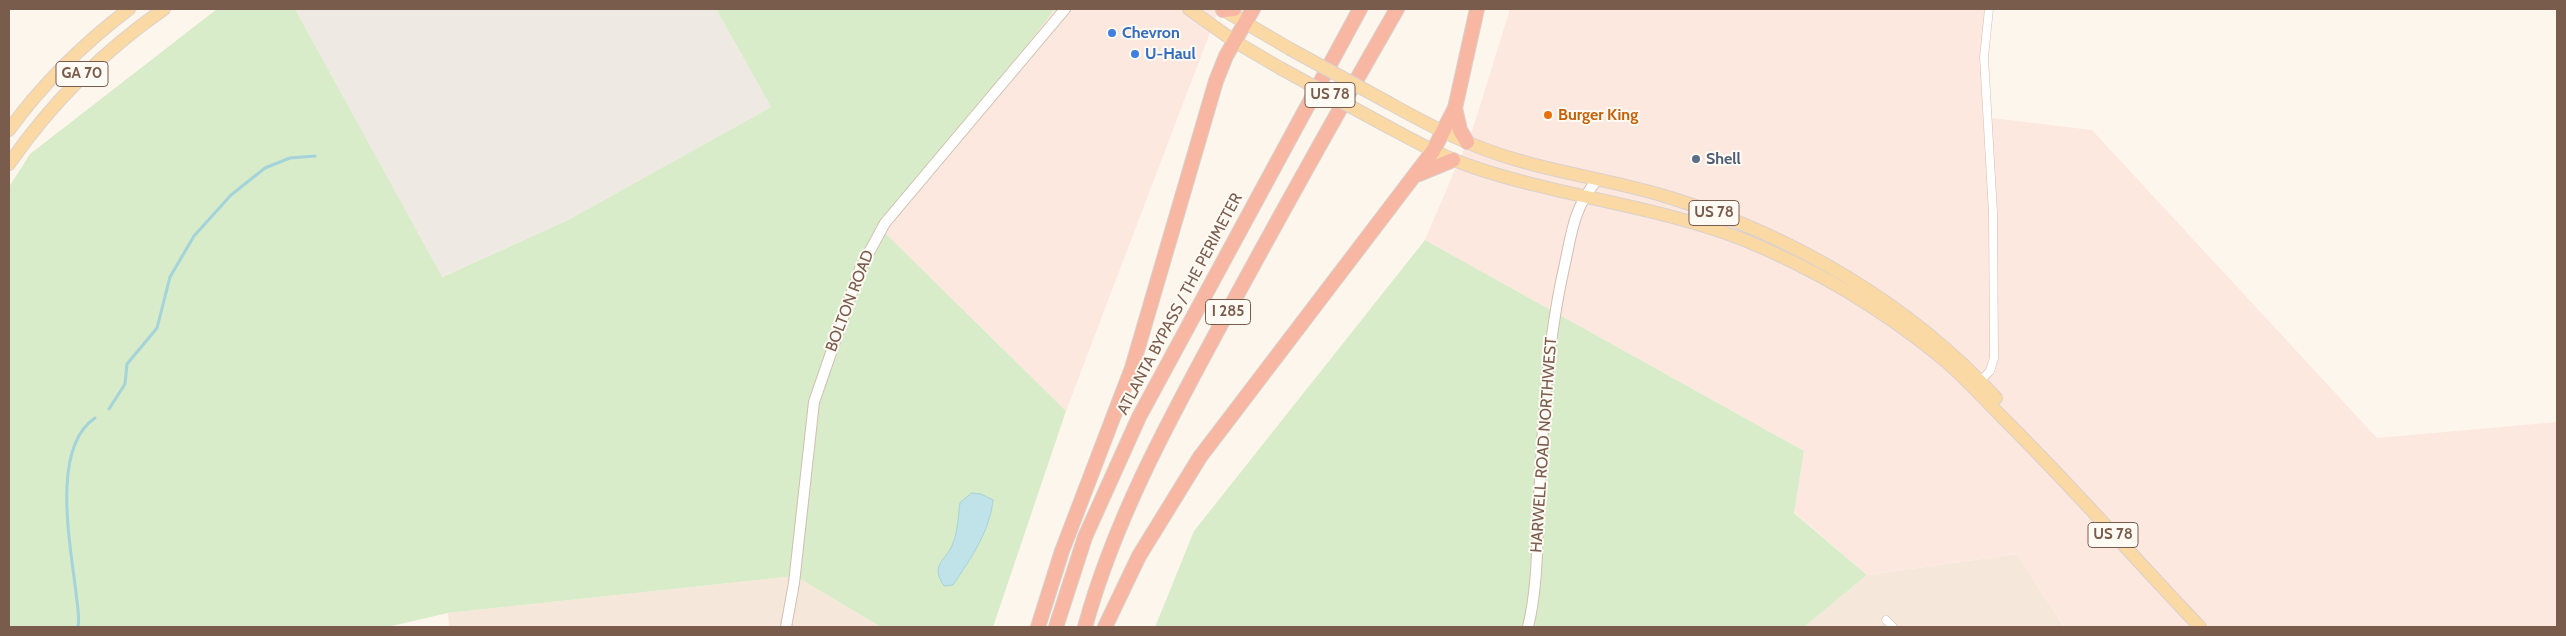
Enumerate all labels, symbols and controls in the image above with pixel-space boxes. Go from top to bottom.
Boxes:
place label: Chevron [1122,23,1180,43]
marker: Chevron [1106,27,1118,39]
place label: U-Haul [1145,44,1196,64]
marker: U-Haul [1129,48,1141,60]
road number: GA 70 [56,62,108,86]
road number: US 78 [1305,82,1355,108]
place label: Burger King [1558,105,1638,125]
marker: Burger King [1542,109,1554,121]
place label: Shell [1706,149,1741,169]
marker: Shell [1690,153,1702,165]
street label: ATLANTA BYPASS / THE PERIMETER [1113,190,1247,418]
road number: US 78 [1689,200,1739,226]
street label: BOLTON ROAD [822,247,878,355]
road number: I 285 [1206,300,1250,324]
street label: HARWELL ROAD NORTHWEST [1527,337,1561,553]
road number: US 78 [2088,522,2138,548]

